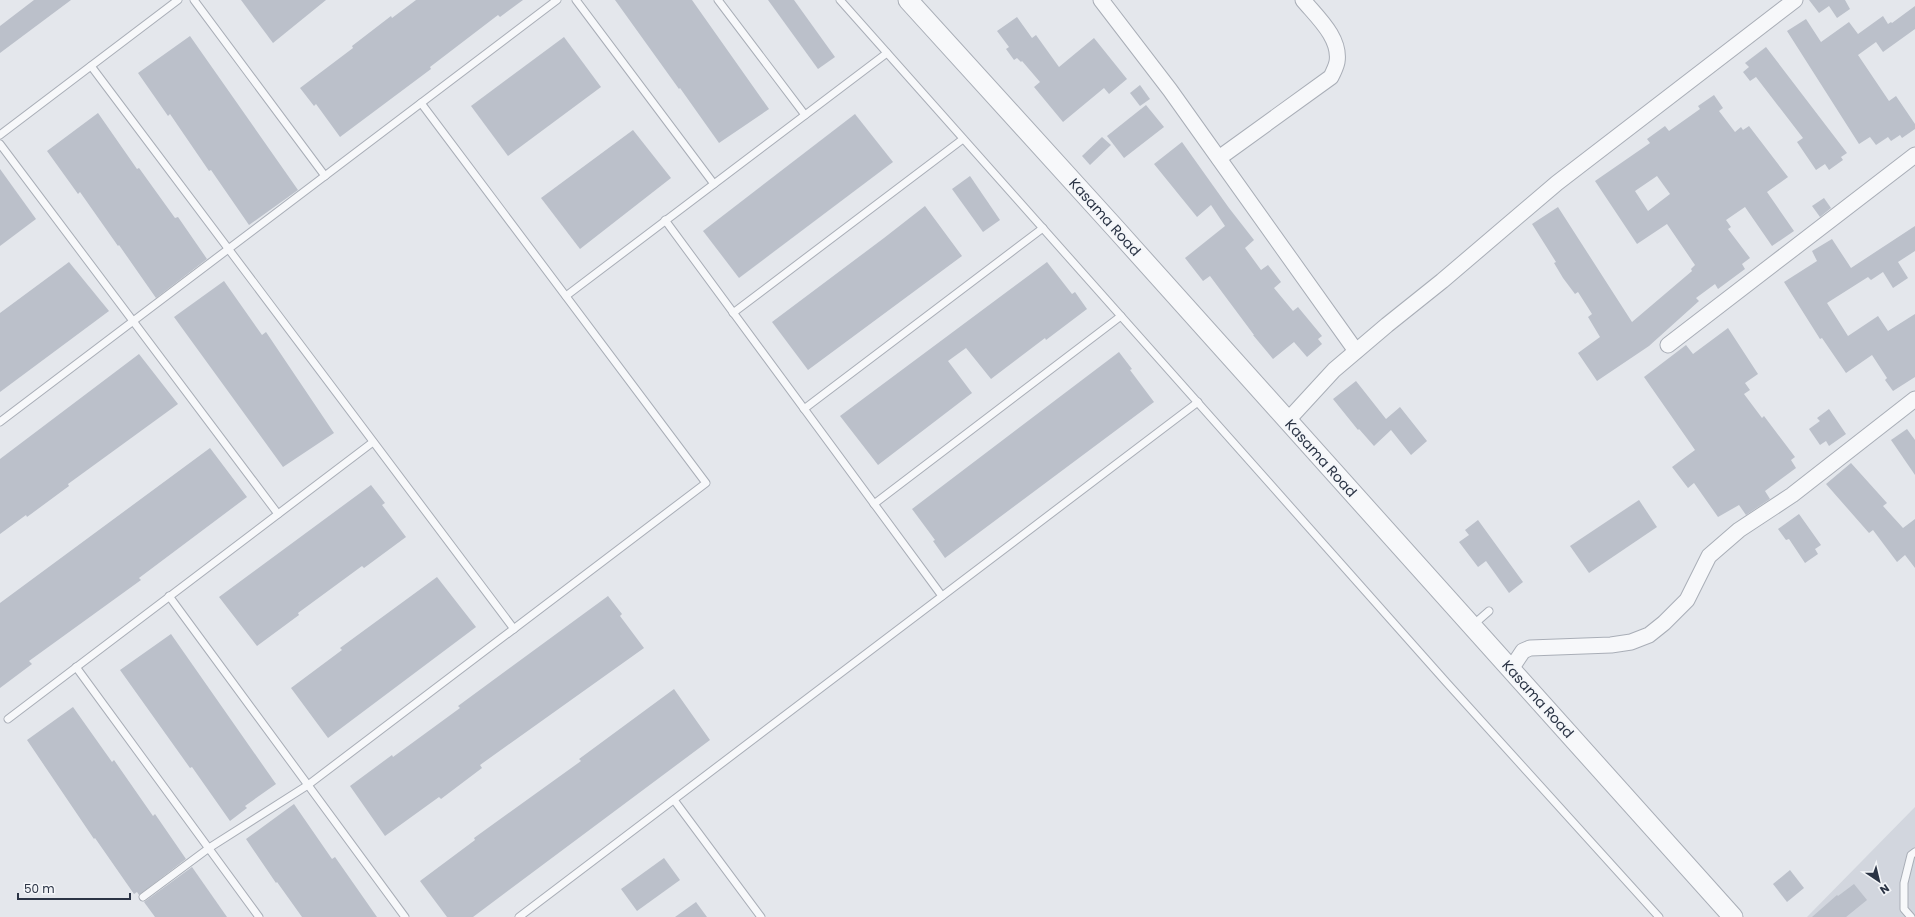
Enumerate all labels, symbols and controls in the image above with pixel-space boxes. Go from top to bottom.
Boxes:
street label: Kasama Road [1065,174,1145,260]
street label: Kasama Road [1281,415,1361,501]
street label: Kasama Road [1498,656,1578,742]
north arrow [1859,861,1899,901]
scale bar [18,875,130,901]
text: 50 m [24,880,55,897]
text: N [1877,880,1893,898]

